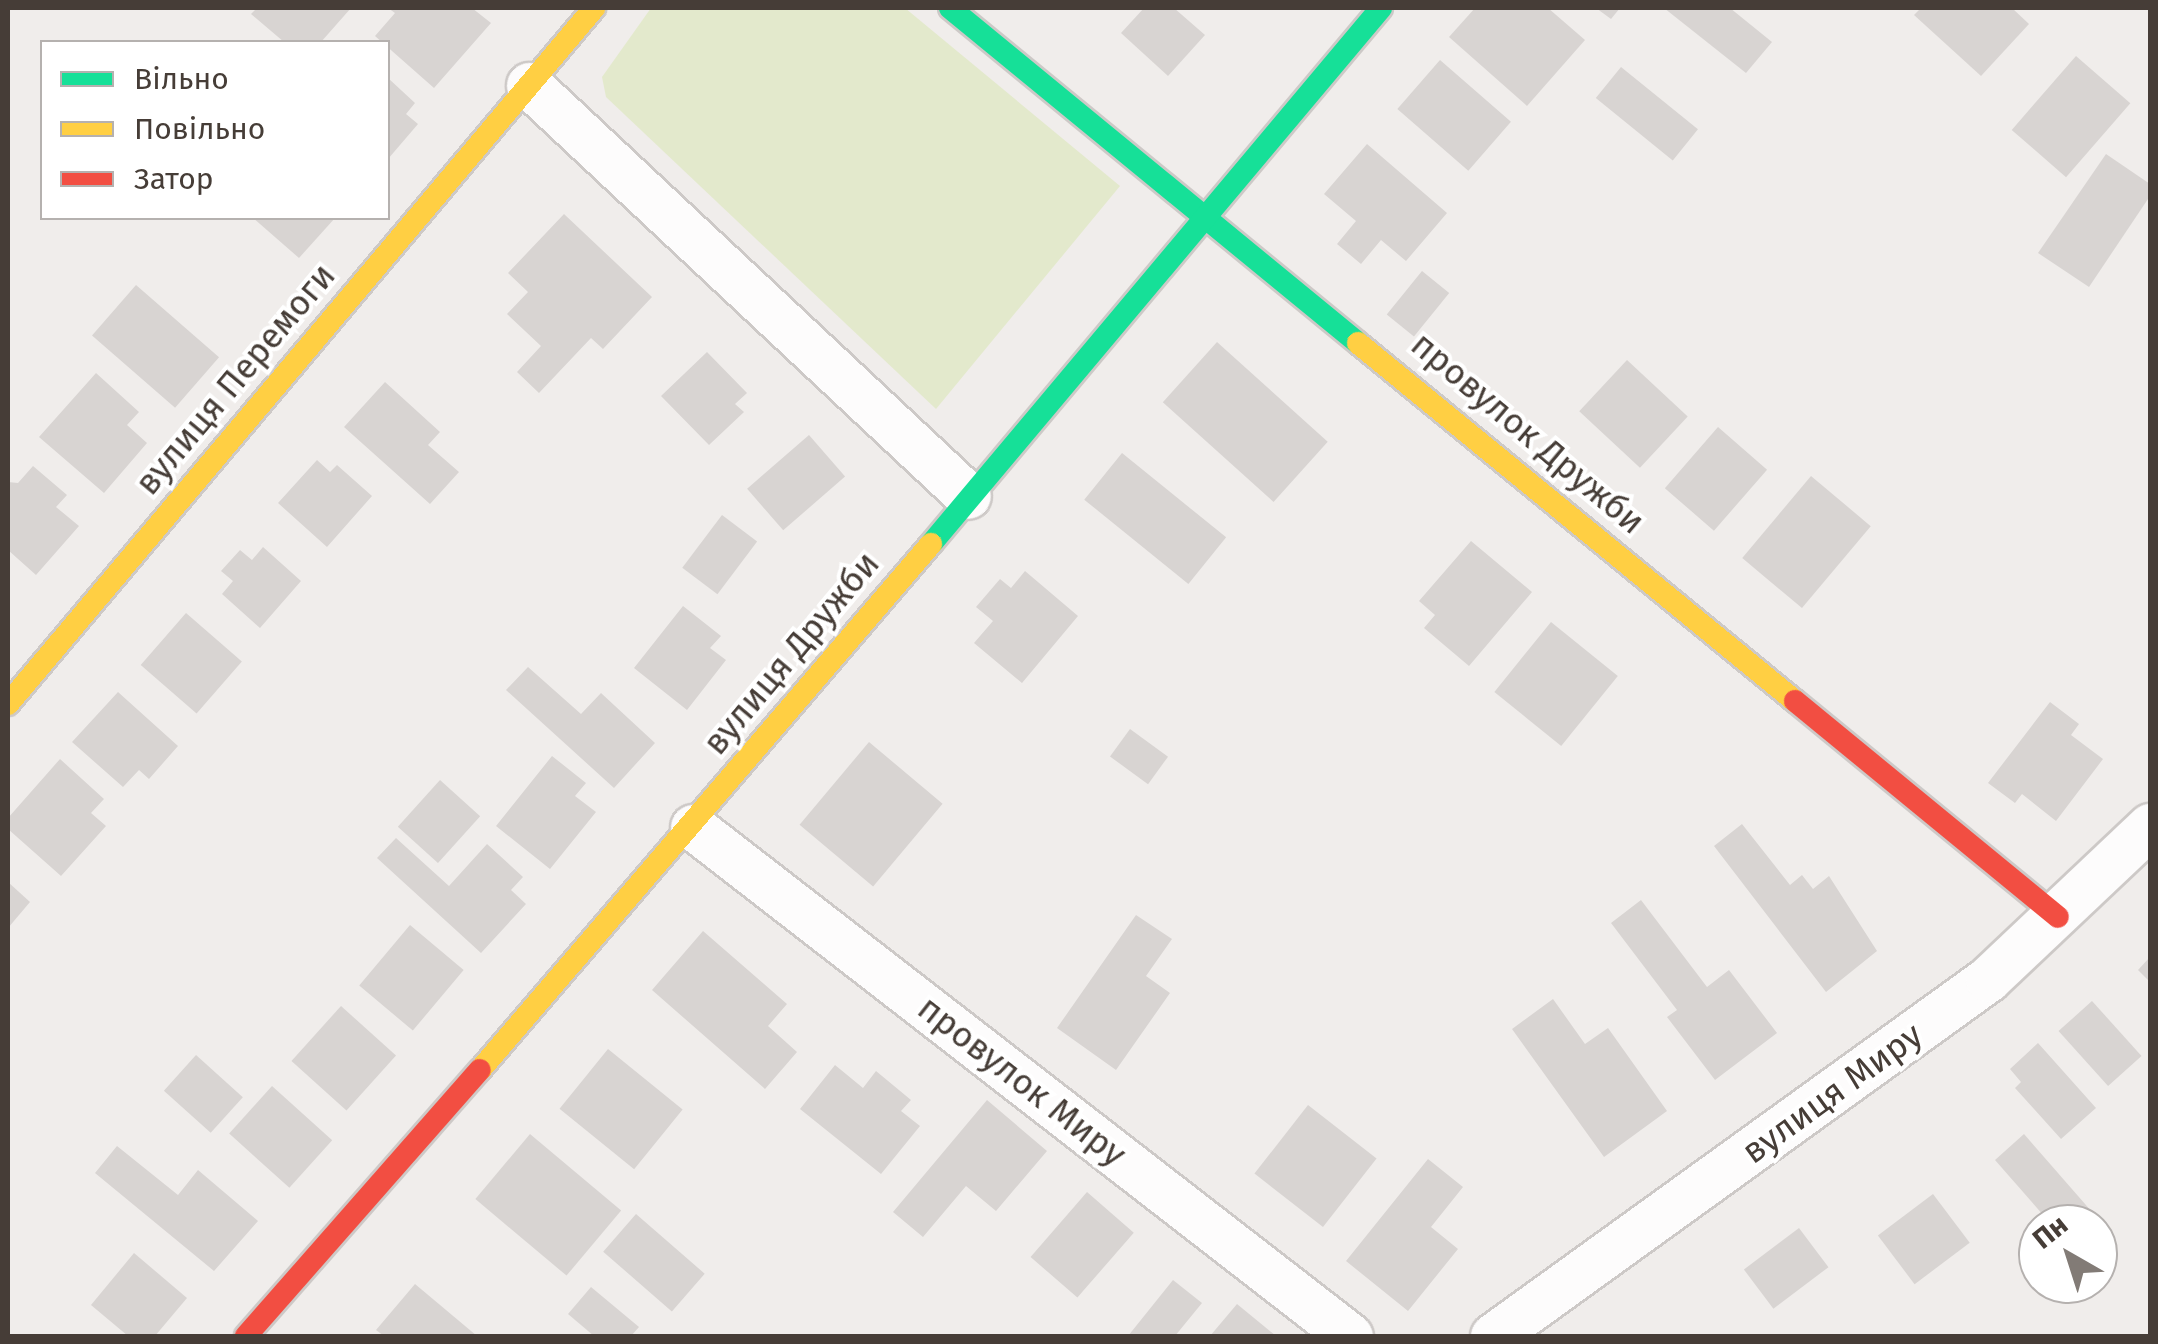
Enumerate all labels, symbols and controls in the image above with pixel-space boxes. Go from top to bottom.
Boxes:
legend [40,40,390,220]
text: Вільно [134,61,229,97]
text: Повільно [134,111,265,147]
text: Затор [134,161,213,197]
street label: вулиця Перемоги [126,255,344,503]
street label: провулок Дружби [1403,323,1653,543]
street label: вулиця Дружби [694,543,888,763]
street label: провулок Миру [910,987,1134,1175]
street label: вулиця Миру [1734,1014,1930,1172]
north arrow [2018,1204,2118,1304]
text: Пн [2026,1208,2074,1256]

